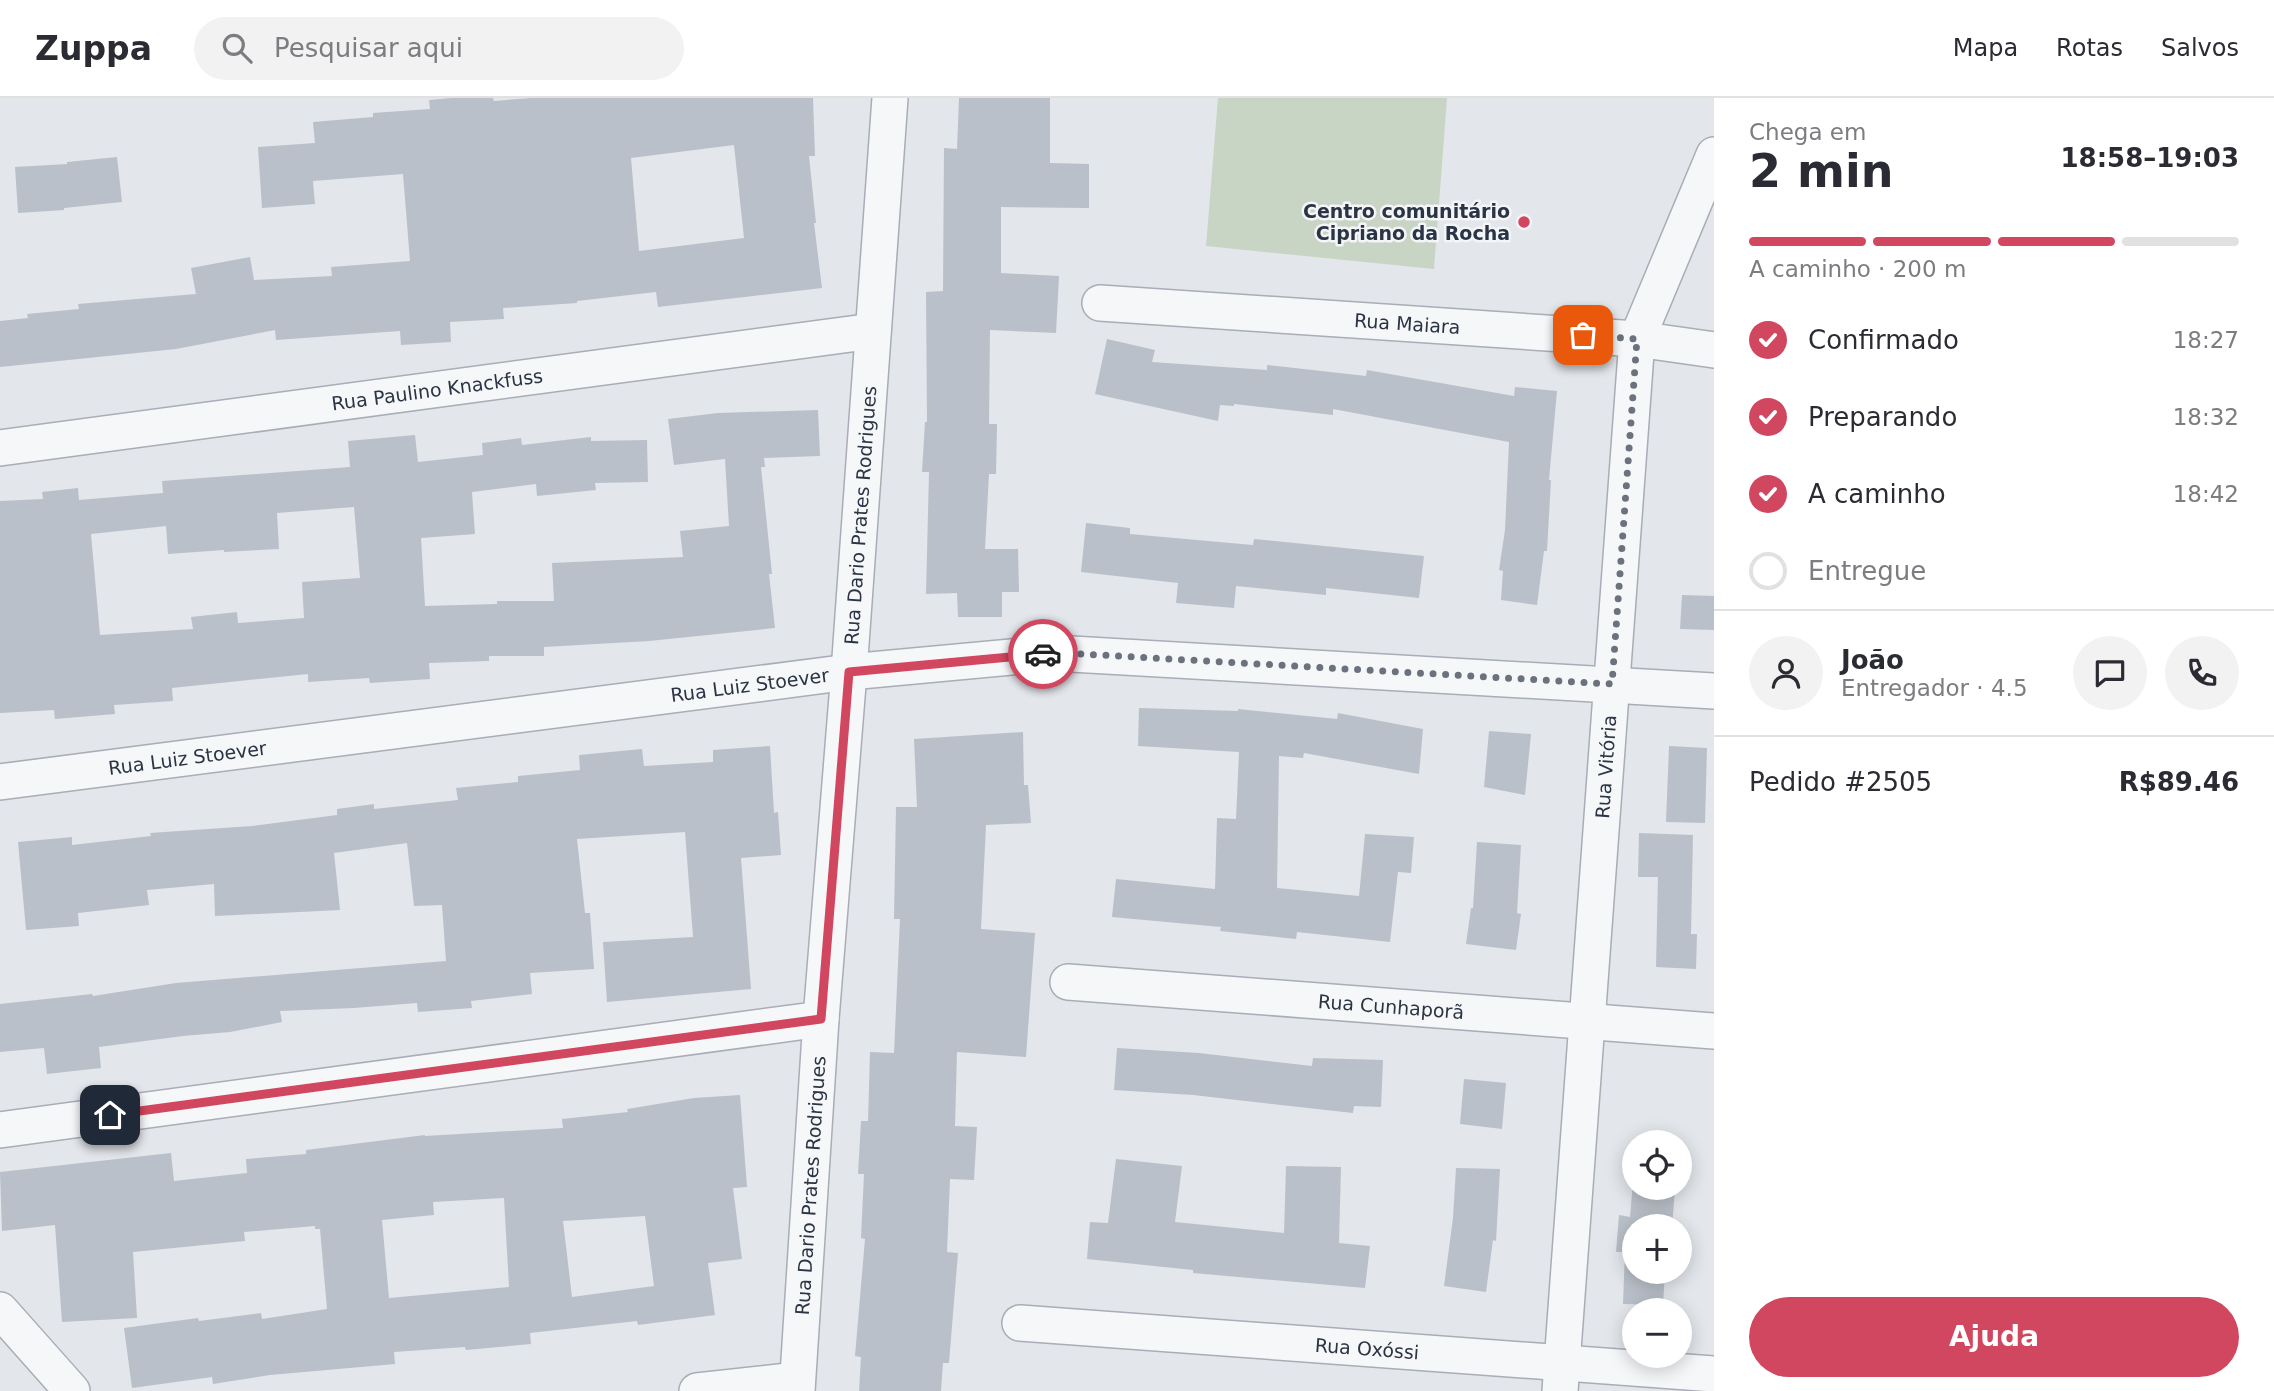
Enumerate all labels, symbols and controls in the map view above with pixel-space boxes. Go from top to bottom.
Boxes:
search box [194,17,684,80]
text: Zuppa [35,29,152,68]
icon: search [218,29,256,67]
text: Pesquisar aqui [274,33,463,63]
text: Mapa [1953,34,2018,62]
text: Rotas [2056,34,2123,62]
text: Salvos [2161,34,2239,62]
text: Chega em [1749,119,1866,145]
text: 18:58–19:03 [2060,143,2239,173]
text: 2 min [1749,144,1893,198]
place label: Centro comunitário Cipriano da Rocha [1303,200,1510,244]
marker: Centro comunitário Cipriano da Rocha [1516,214,1532,230]
text: A caminho · 200 m [1749,256,1966,282]
pin [1553,305,1613,365]
street label: Rua Maiara [1353,309,1461,338]
icon: bag [1564,316,1602,354]
icon: check [1749,321,1787,359]
text: Confirmado [1808,325,1959,355]
text: 18:27 [2173,327,2239,353]
street label: Rua Paulino Knackfuss [330,364,544,414]
street label: Rua Dario Prates Rodrigues [840,385,880,646]
icon: check [1749,398,1787,436]
text: Preparando [1808,402,1957,432]
text: 18:32 [2173,404,2239,430]
icon: check [1749,475,1787,513]
text: A caminho [1808,479,1946,509]
text: 18:42 [2173,481,2239,507]
text: Entregue [1808,556,1926,586]
courier [1008,619,1078,689]
icon: car [1024,635,1062,673]
button: person [1749,636,1823,710]
button: chat [2073,636,2147,710]
button: phone [2165,636,2239,710]
text: João [1841,645,1904,675]
street label: Rua Luiz Stoever [669,664,830,706]
text: Entregador · 4.5 [1841,675,2028,701]
street label: Rua Vitória [1591,714,1620,819]
street label: Rua Luiz Stoever [107,737,268,779]
text: Pedido #2505 [1749,767,1932,797]
text: R$89.46 [2119,767,2239,797]
street label: Rua Cunhaporã [1317,990,1465,1023]
street label: Rua Dario Prates Rodrigues [791,1055,830,1316]
pin [80,1085,140,1145]
icon: home [91,1096,129,1134]
map controls [1622,1130,1692,1368]
button: locate [1622,1130,1692,1200]
button: + [1622,1214,1692,1284]
button: Ajuda [1749,1297,2239,1377]
button: − [1622,1298,1692,1368]
street label: Rua Oxóssi [1314,1334,1420,1363]

